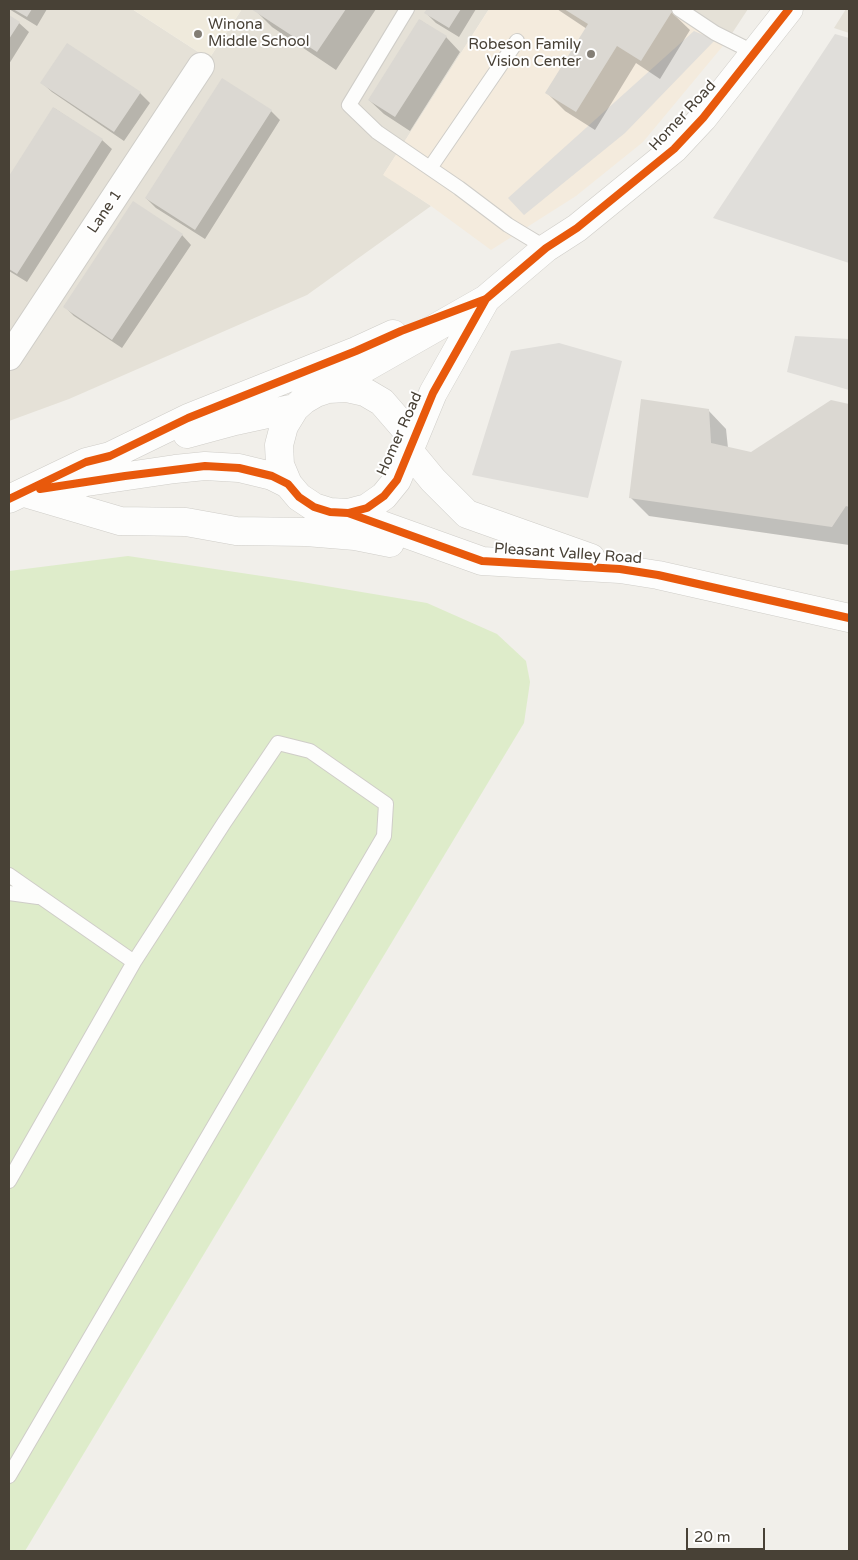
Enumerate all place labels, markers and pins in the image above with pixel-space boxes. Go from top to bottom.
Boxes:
place label: Winona Middle School [208,16,309,51]
marker: Winona Middle School [192,28,204,40]
place label: Robeson Family Vision Center [468,36,581,71]
marker: Robeson Family Vision Center [585,48,597,60]

